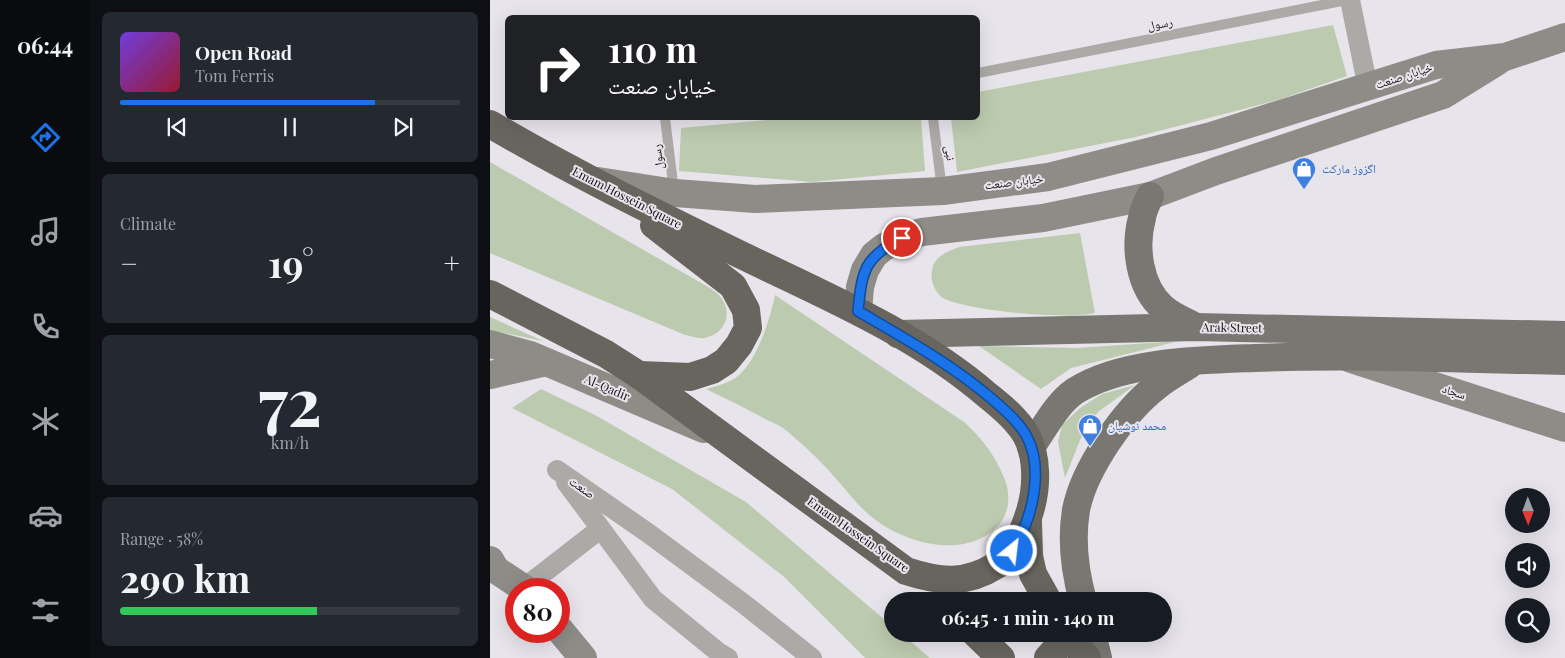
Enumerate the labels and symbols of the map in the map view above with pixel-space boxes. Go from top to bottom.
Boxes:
street label: رسول [1146,13,1174,33]
street label: خیابان صنعت [1373,58,1435,92]
street label: رسول [647,143,666,171]
street label: نبی [942,144,960,161]
shop icon: اگزوز مارکت [1291,156,1317,190]
place label: اگزوز مارکت [1322,160,1376,176]
street label: Emam Hossein Square [570,163,685,232]
street label: خیابان صنعت [984,169,1045,193]
pin [881,217,923,259]
street label: Arak Street [1201,318,1263,336]
street label: Al-Qadir [581,370,633,404]
street label: سجاد [1440,380,1468,402]
shop icon: محمد نوشیان [1077,413,1103,447]
place label: محمد نوشیان [1108,417,1166,433]
street label: صنعت [567,473,599,502]
north arrow [1505,488,1550,532]
street label: Emam Hossein Square [804,493,913,575]
position arrow [985,524,1037,576]
speed limit sign: 80 [505,578,570,643]

